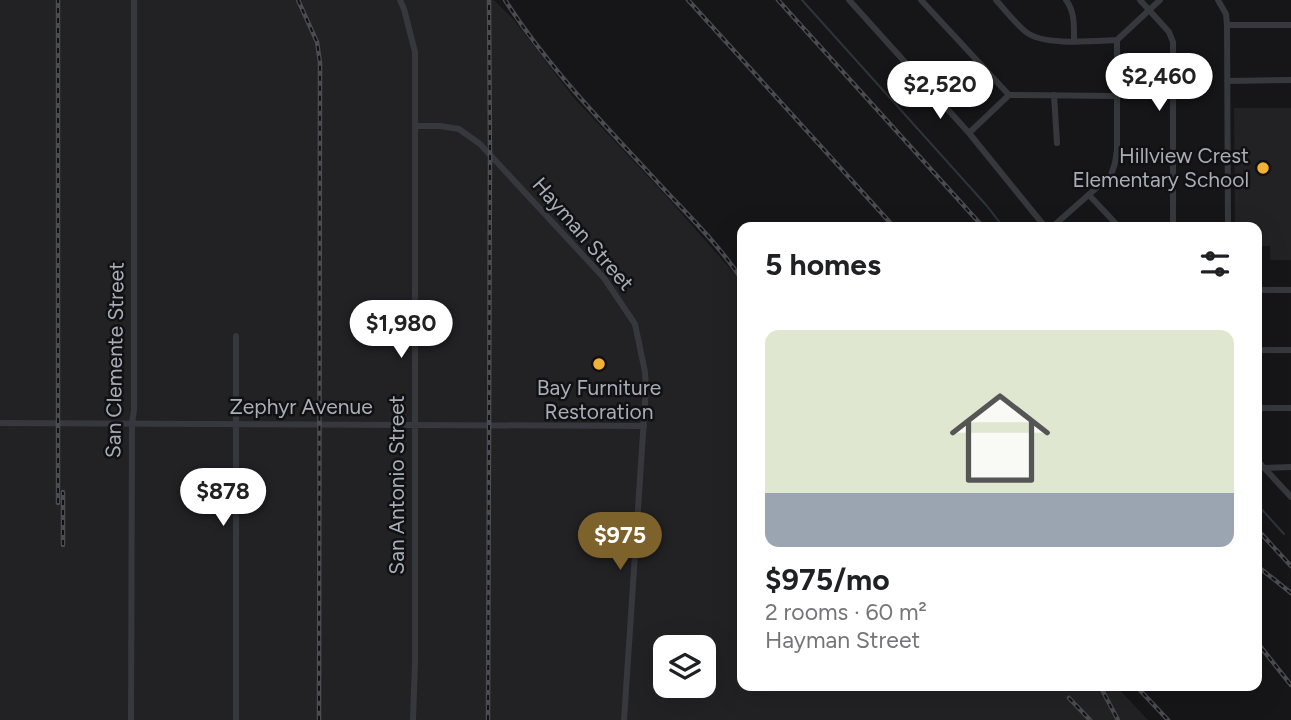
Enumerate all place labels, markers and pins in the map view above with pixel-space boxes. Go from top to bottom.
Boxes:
pin: $2,460 [1102,54,1216,113]
pin: $2,520 [883,61,997,121]
place label: Hillview Crest Elementary School [1073,143,1249,192]
marker: Hillview Crest Elementary School [1255,160,1271,176]
pin: $1,980 [344,300,458,360]
marker: Bay Furniture Restoration [591,356,607,372]
place label: Bay Furniture Restoration [537,375,661,424]
pin: $878 [182,468,264,528]
pin: $975 [579,512,661,572]

